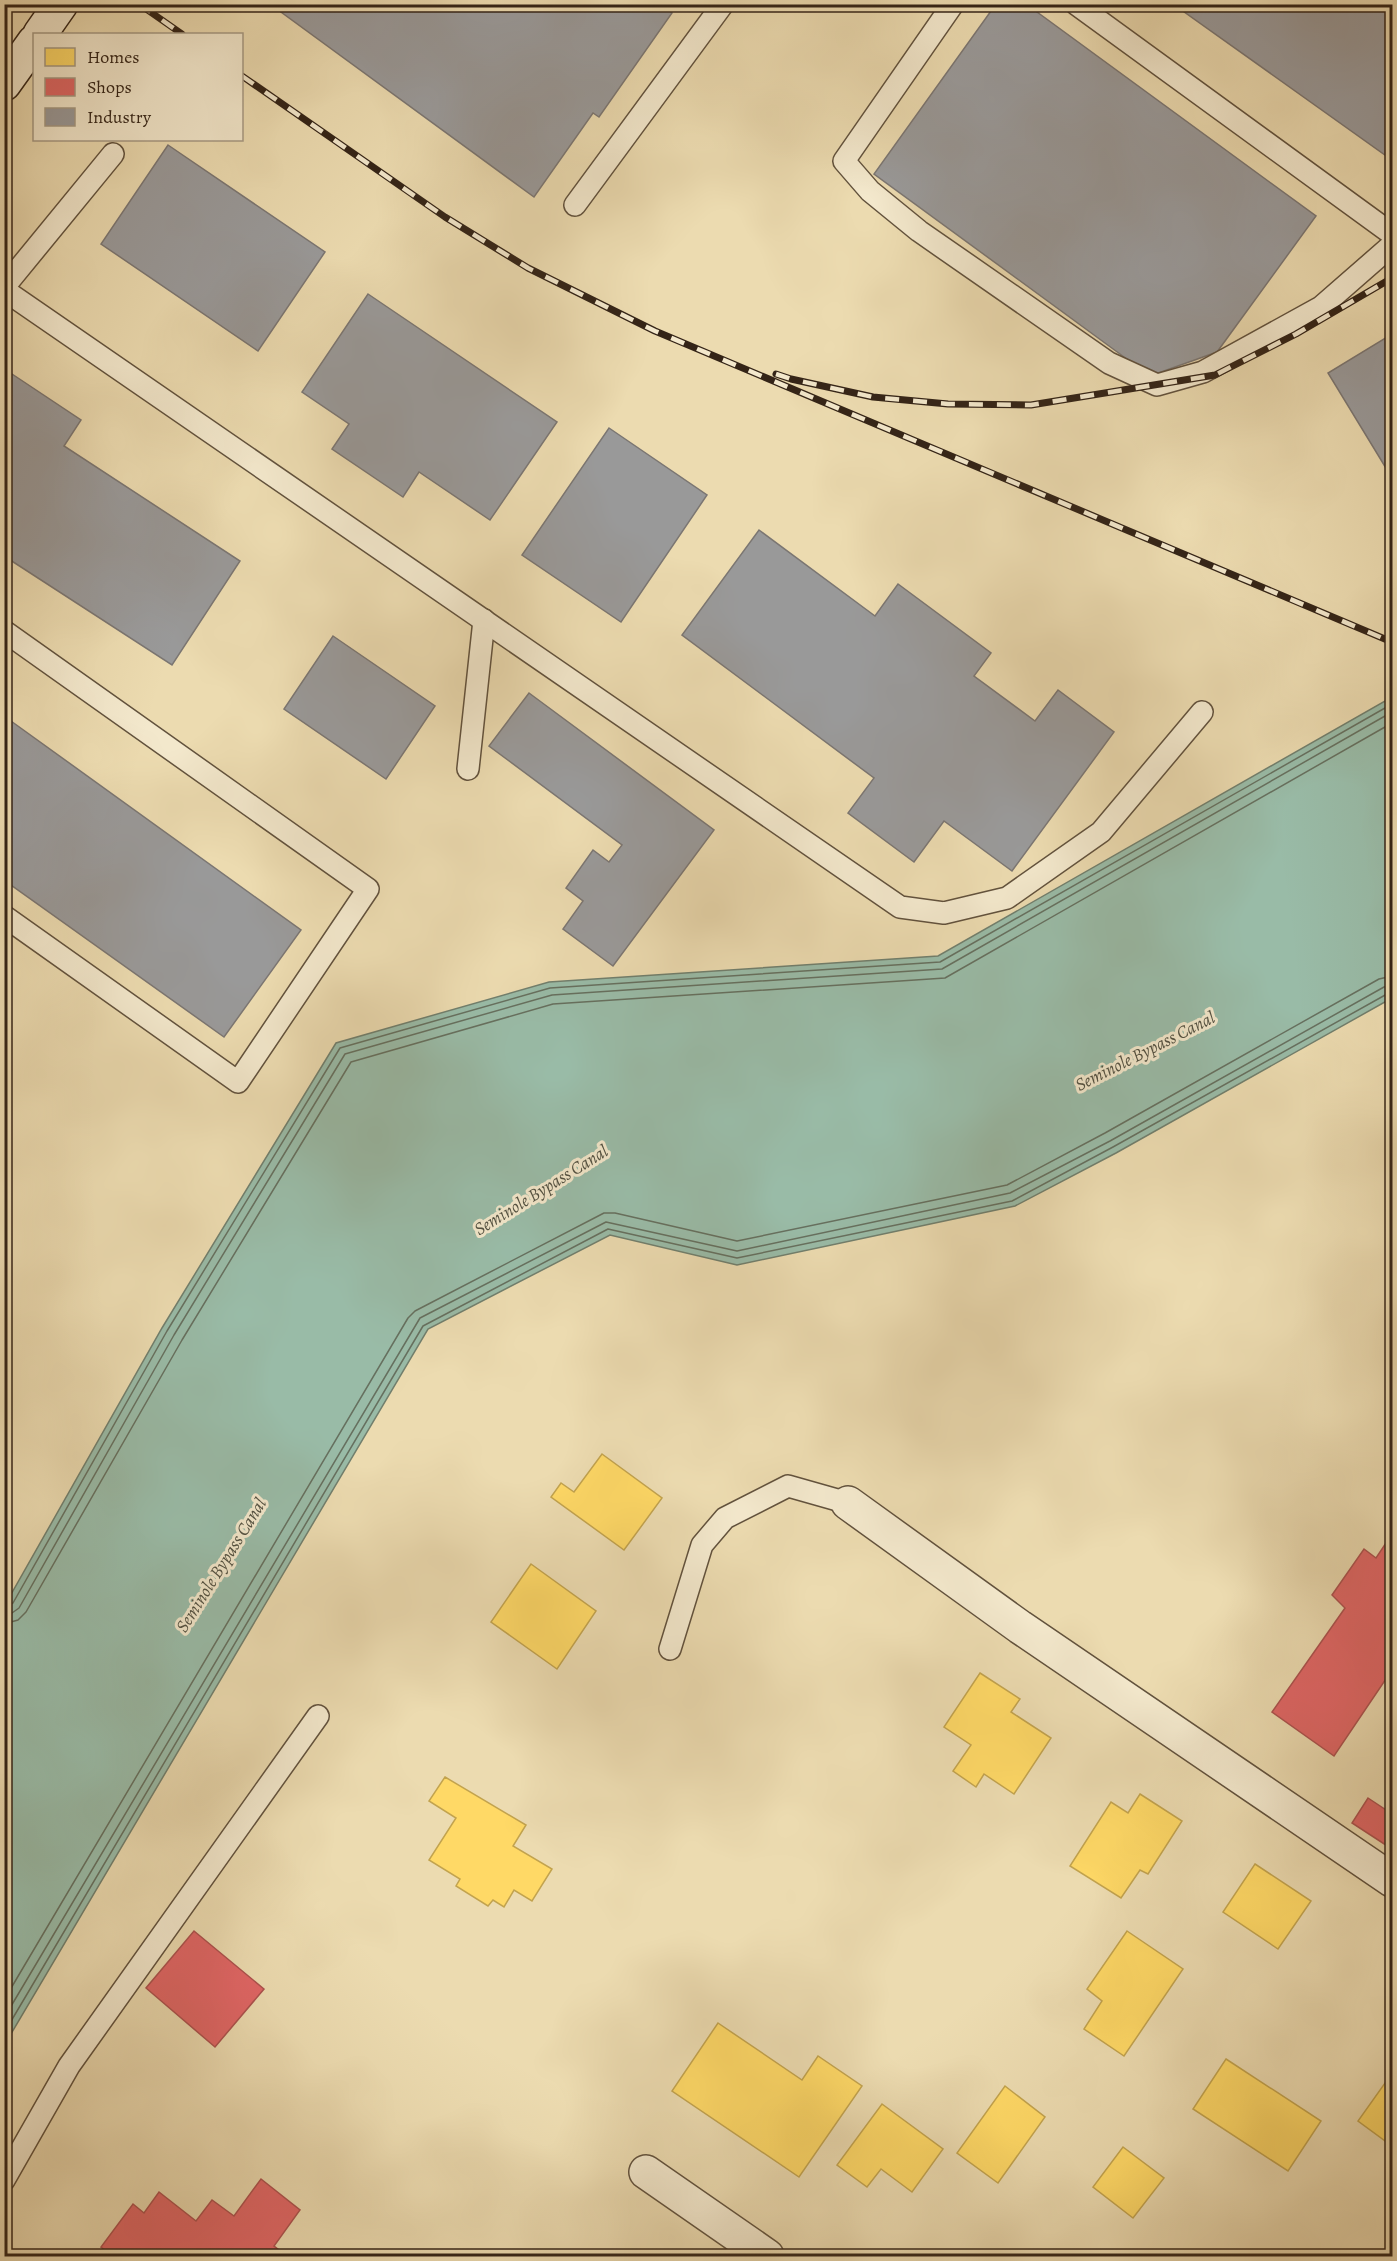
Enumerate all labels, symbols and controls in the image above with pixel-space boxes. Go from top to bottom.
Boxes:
legend [33,33,243,141]
text: Homes [87,45,139,69]
text: Shops [87,75,132,99]
text: Industry [87,105,152,129]
water label: Seminole Bypass Canal [1071,1005,1219,1097]
water label: Seminole Bypass Canal [469,1139,613,1241]
water label: Seminole Bypass Canal [170,1493,272,1637]

